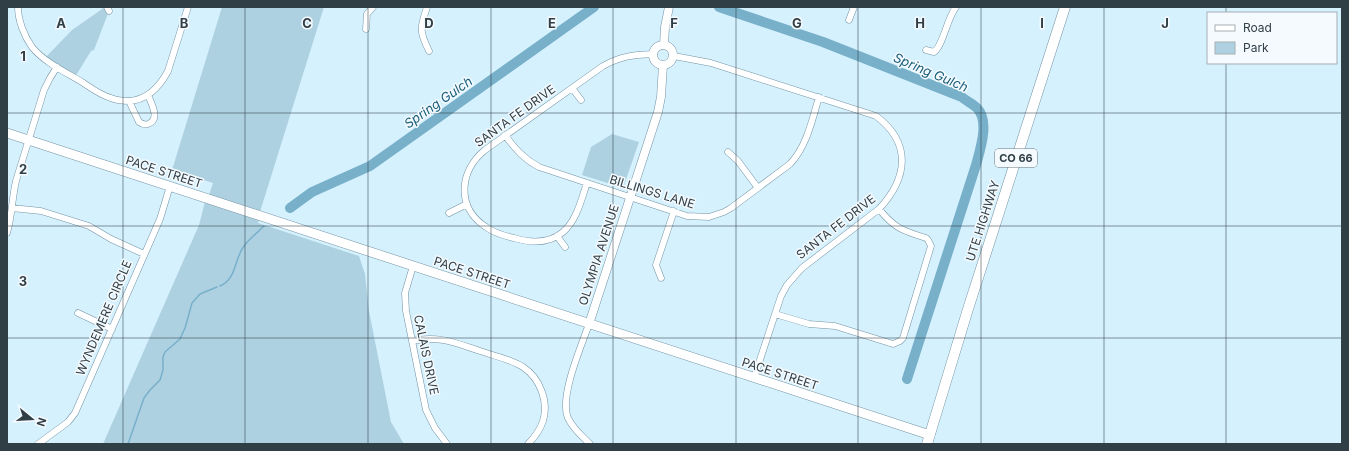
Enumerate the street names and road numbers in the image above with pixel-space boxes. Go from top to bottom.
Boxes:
street label: SANTA FE DRIVE [471,81,558,150]
road number: CO 66 [995,149,1037,167]
street label: PACE STREET [124,152,204,191]
street label: BILLINGS LANE [608,171,697,212]
street label: UTE HIGHWAY [962,179,1003,263]
street label: SANTA FE DRIVE [793,191,878,262]
street label: OLYMPIA AVENUE [575,202,622,307]
street label: PACE STREET [432,253,512,292]
street label: WYNDEMERE CIRCLE [72,258,135,378]
street label: CALAIS DRIVE [411,314,442,396]
street label: PACE STREET [740,354,820,393]

